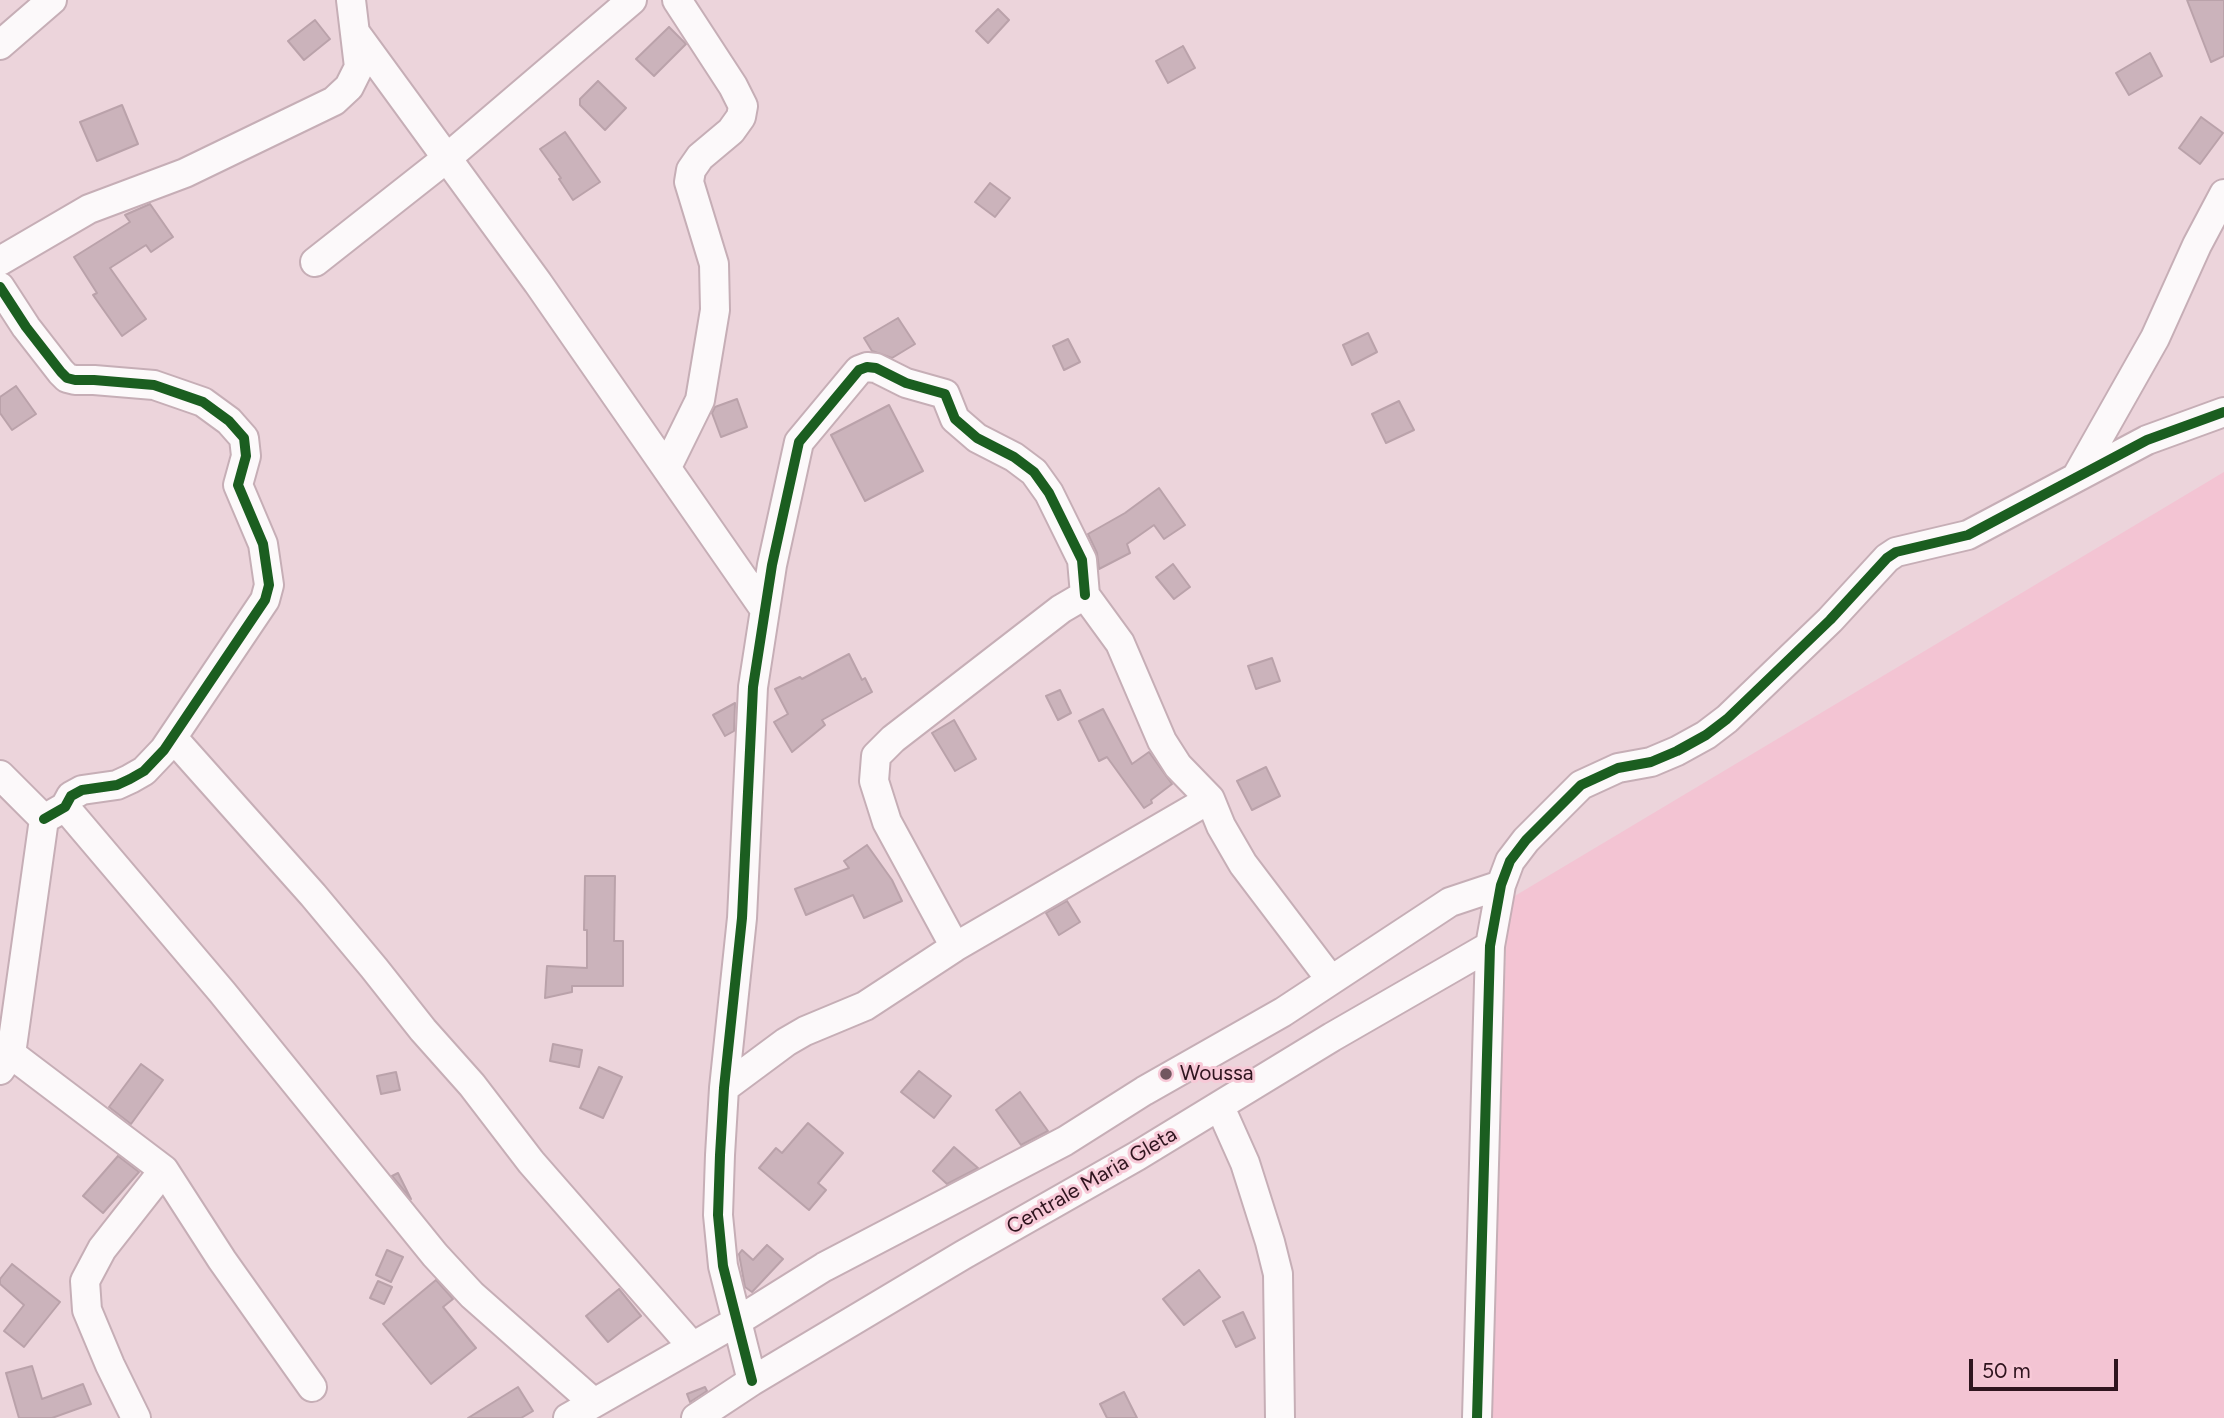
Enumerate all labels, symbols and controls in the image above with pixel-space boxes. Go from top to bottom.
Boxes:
place label: Woussa [1180,1061,1253,1087]
marker: Woussa [1158,1066,1174,1082]
street label: Centrale Maria Gleta [1002,1122,1182,1240]
scale bar [1972,1344,2121,1388]
text: 50 m [1982,1358,2031,1383]

